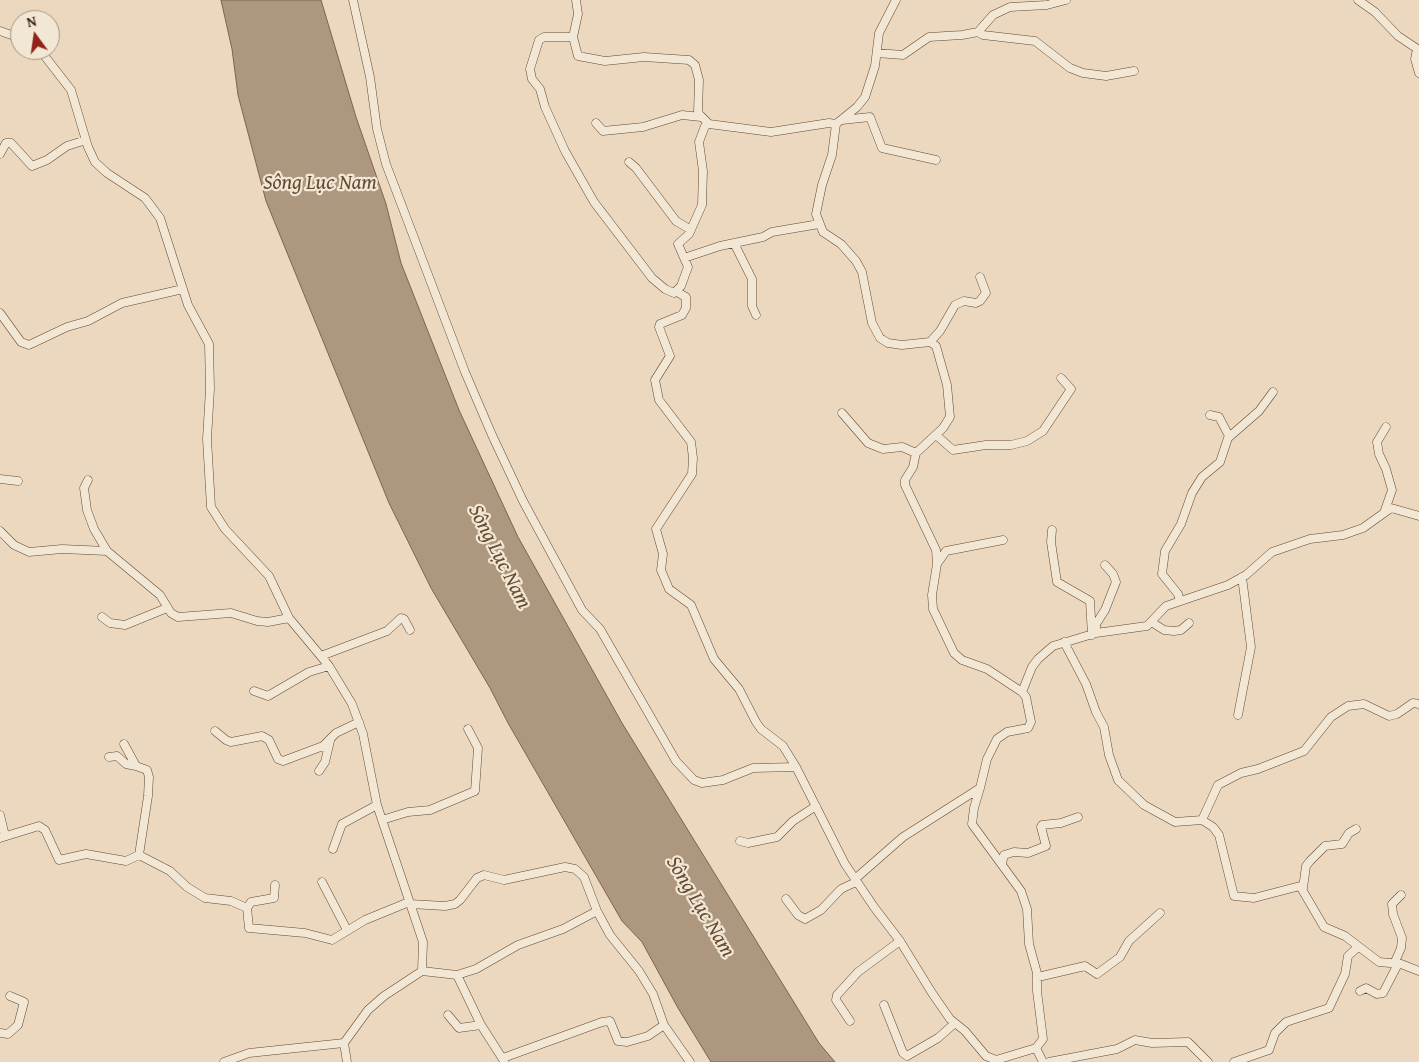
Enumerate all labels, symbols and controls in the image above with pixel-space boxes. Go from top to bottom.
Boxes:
north arrow [10,10,60,60]
text: N [25,11,39,32]
water label: Sông Lục Nam [263,171,377,197]
water label: Sông Lục Nam [462,501,536,613]
water label: Sông Lục Nam [660,852,740,962]

